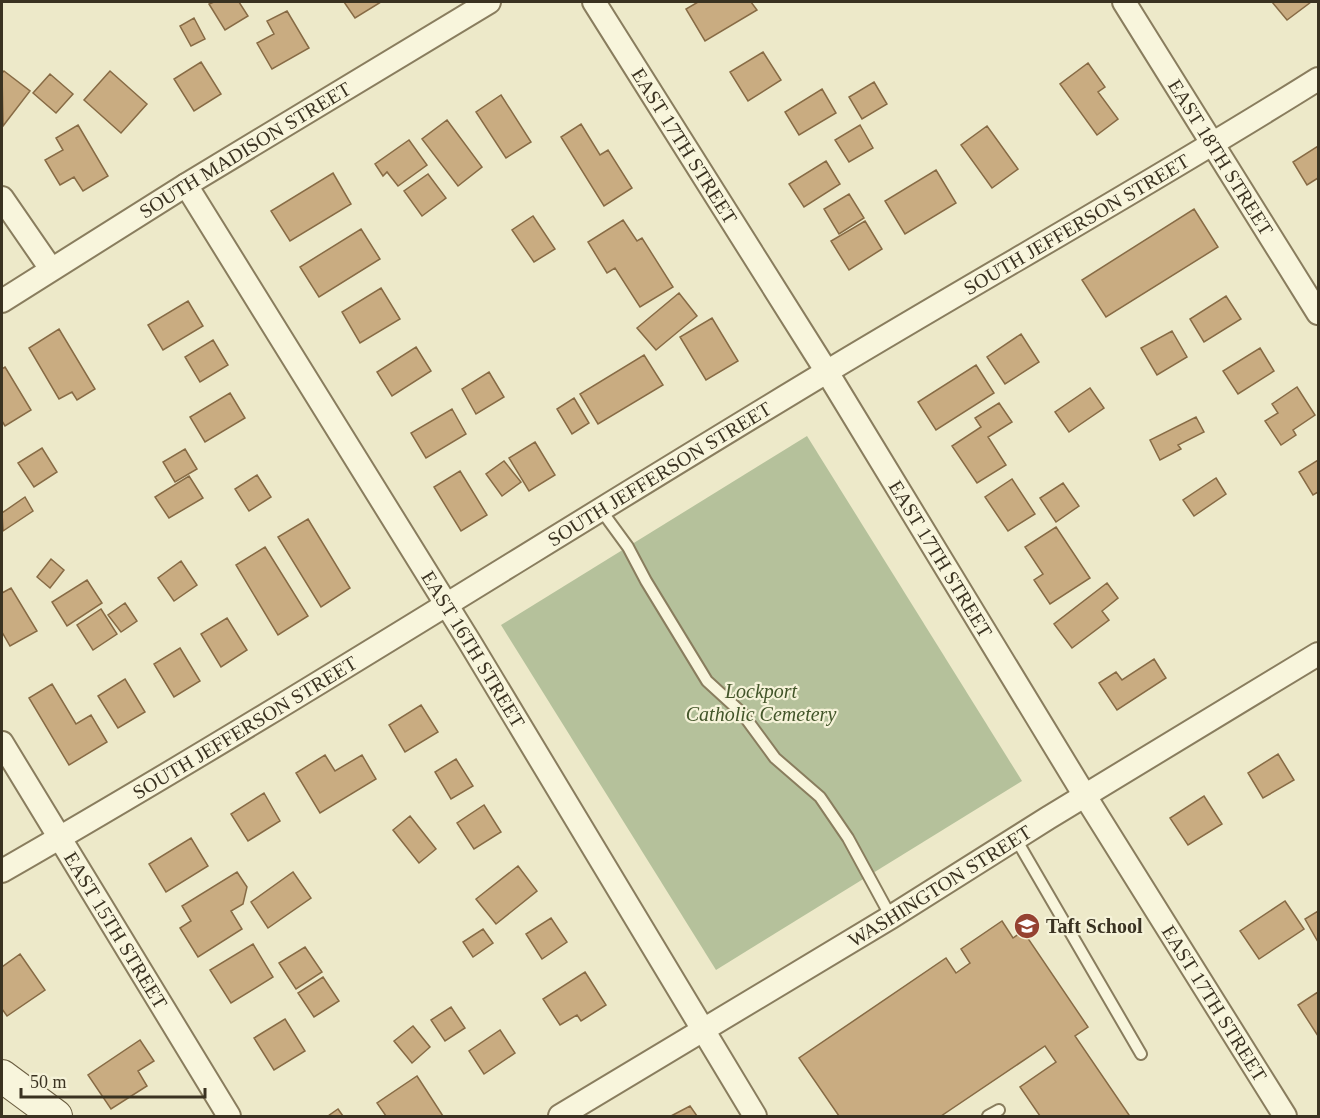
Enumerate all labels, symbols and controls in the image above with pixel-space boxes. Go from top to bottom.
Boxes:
street label: EAST 17TH STREET [627,64,742,228]
street label: EAST 18TH STREET [1164,75,1278,239]
street label: SOUTH MADISON STREET [135,77,355,223]
street label: SOUTH JEFFERSON STREET [960,149,1193,299]
street label: SOUTH JEFFERSON STREET [544,397,775,551]
street label: EAST 17TH STREET [885,476,997,641]
street label: EAST 16TH STREET [417,567,530,732]
street label: SOUTH JEFFERSON STREET [129,651,361,803]
park label: Lockport Catholic Cemetery [686,680,836,726]
street label: WASHINGTON STREET [844,820,1035,951]
street label: EAST 15TH STREET [60,848,172,1013]
school or university icon: Taft School [1012,911,1042,941]
place label: Taft School [1046,915,1143,937]
street label: EAST 17TH STREET [1158,921,1271,1085]
scale bar [21,1061,206,1099]
text: 50 m [30,1072,67,1092]

